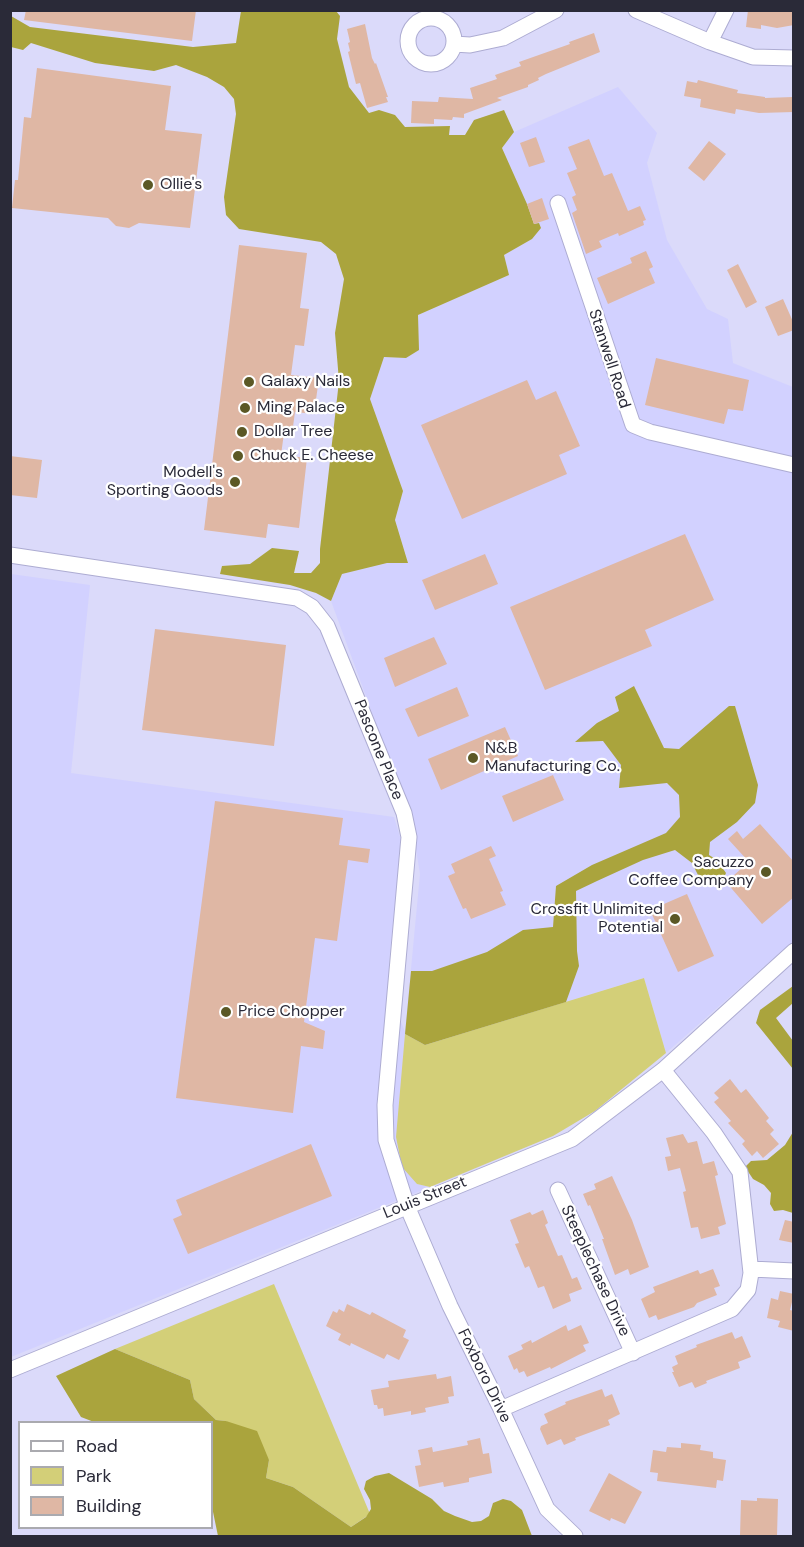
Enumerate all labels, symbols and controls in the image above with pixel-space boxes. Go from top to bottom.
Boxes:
place label: Ollie's [160,175,202,195]
marker: Ollie's [141,178,155,192]
street label: Stanwell Road [584,307,634,411]
place label: Galaxy Nails [261,372,350,392]
marker: Galaxy Nails [242,375,256,389]
place label: Ming Palace [257,398,345,418]
marker: Ming Palace [238,401,252,415]
place label: Dollar Tree [254,422,332,442]
marker: Dollar Tree [235,425,249,439]
place label: Chuck E. Cheese [250,446,374,466]
marker: Chuck E. Cheese [231,449,245,463]
place label: Modell's Sporting Goods [107,463,223,501]
marker: Modell's Sporting Goods [228,475,242,489]
street label: Pascone Place [349,697,407,803]
place label: N&B Manufacturing Co. [485,739,620,777]
marker: N&B Manufacturing Co. [466,751,480,765]
place label: Sacuzzo Coffee Company [628,853,754,891]
marker: Sacuzzo Coffee Company [759,865,773,879]
place label: Crossfit Unlimited Potential [530,900,663,938]
marker: Crossfit Unlimited Potential [668,912,682,926]
place label: Price Chopper [238,1002,345,1022]
marker: Price Chopper [219,1005,233,1019]
street label: Louis Street [381,1173,469,1223]
street label: Steeplechase Drive [556,1202,634,1340]
street label: Foxboro Drive [453,1326,515,1426]
legend [18,1421,213,1529]
text: Road [76,1434,118,1458]
text: Park [76,1464,112,1488]
text: Building [76,1494,141,1518]

